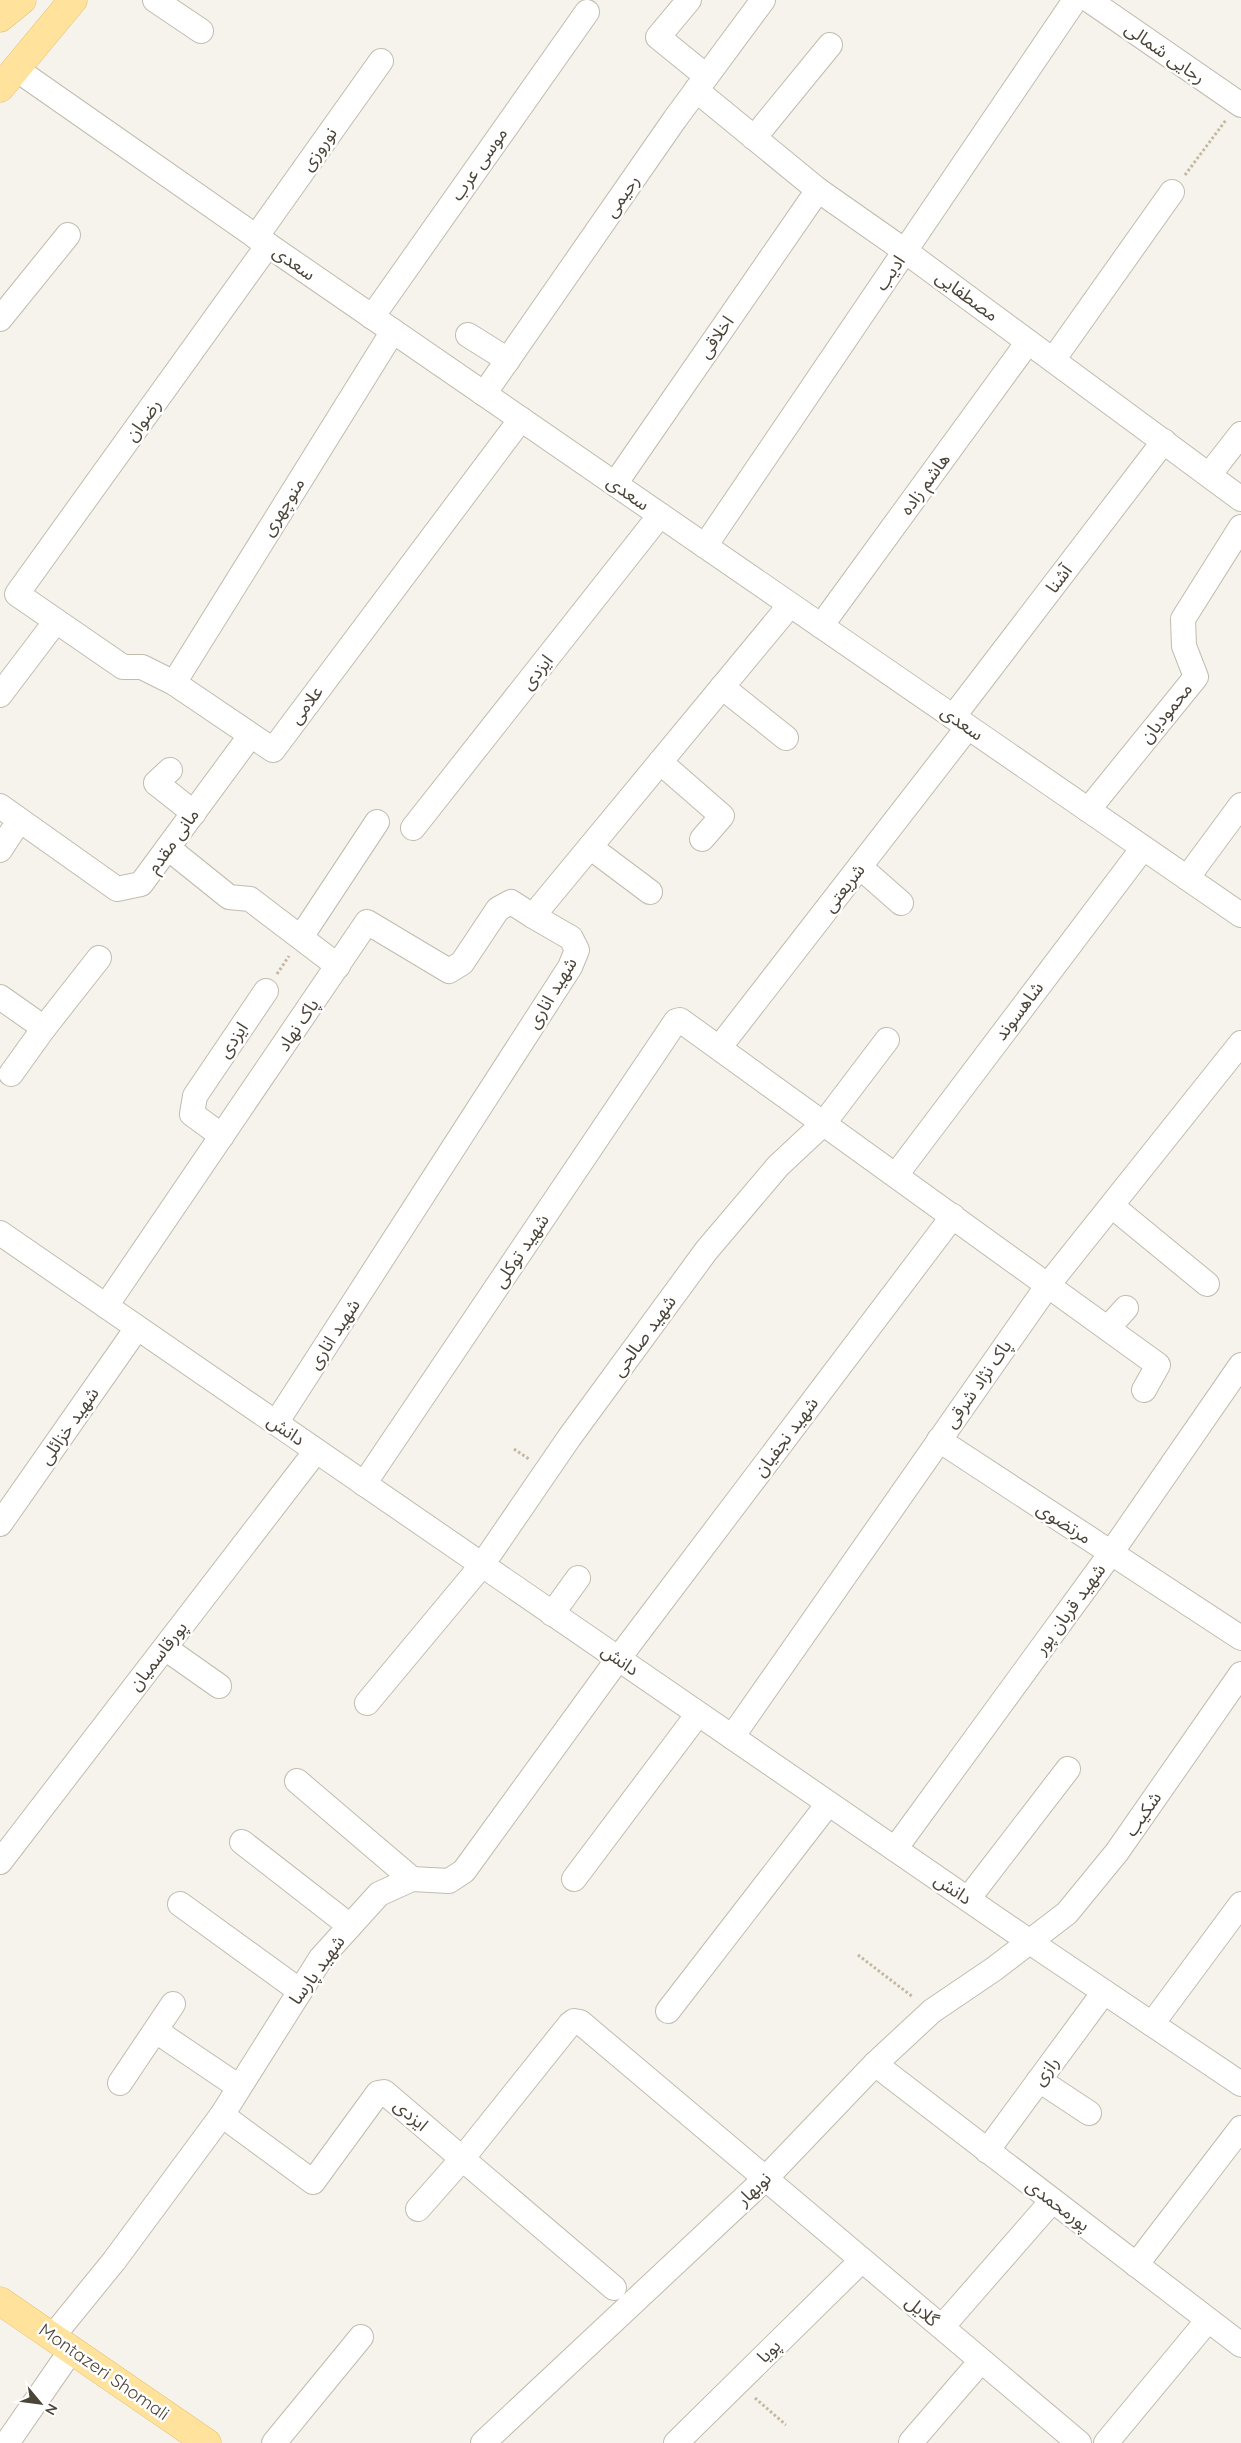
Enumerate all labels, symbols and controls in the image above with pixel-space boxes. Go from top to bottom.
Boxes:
street label: رجایی شمالی [1121,17,1210,89]
street label: نوروزی [295,122,342,175]
street label: موسی عرب [445,123,512,205]
street label: رحیمی [599,170,644,222]
street label: سعدی [269,240,320,285]
street label: ادیب [869,251,910,295]
street label: مصطفایی [931,265,1003,326]
street label: اخلاقی [693,311,738,363]
street label: رضوان [119,394,166,446]
street label: هاشم زاده [894,448,956,520]
street label: سعدی [603,470,654,515]
street label: منوچهری [256,473,310,540]
street label: آشنا [1040,559,1077,598]
street label: ایزدی [516,649,558,694]
street label: محمودیان [1134,678,1197,748]
street label: علامی [284,681,328,729]
street label: سعدی [937,700,988,745]
street label: مانی مقدم [141,804,206,879]
street label: شریعتی [817,859,870,917]
street label: شهید اناری [521,953,582,1033]
street label: شاهسوند [989,977,1048,1045]
street label: پاک نهاد [272,994,324,1056]
street label: ایزدی [212,1017,253,1062]
street label: شهید توکلی [487,1209,554,1292]
street label: شهید صالحی [606,1290,681,1381]
street label: شهید اناری [302,1294,365,1373]
street label: پاک نژاد شرقی [939,1335,1017,1432]
street label: شهید خزائلی [34,1382,104,1469]
street label: شهید نجفیان [748,1392,823,1481]
street label: دانش [263,1409,310,1450]
street label: مرتضوی [1033,1496,1096,1549]
street label: شهید قربان پور [1028,1559,1110,1660]
street label: پورقاسمیان [123,1616,192,1695]
street label: دانش [597,1639,643,1681]
street label: شکیب [1119,1787,1166,1841]
street label: دانش [930,1868,977,1909]
street label: شهید پارسا [284,1930,350,2009]
street label: رازی [1027,2052,1064,2090]
street label: ایزدی [389,2093,433,2136]
street label: نوبهار [731,2167,776,2211]
street label: پورمحمدی [1022,2173,1095,2236]
street label: گلایل [901,2290,944,2332]
street label: Montazeri Shomali [35,2318,174,2425]
street label: پویا [752,2334,786,2368]
north arrow [15,2378,65,2428]
text: N [41,2400,62,2418]

